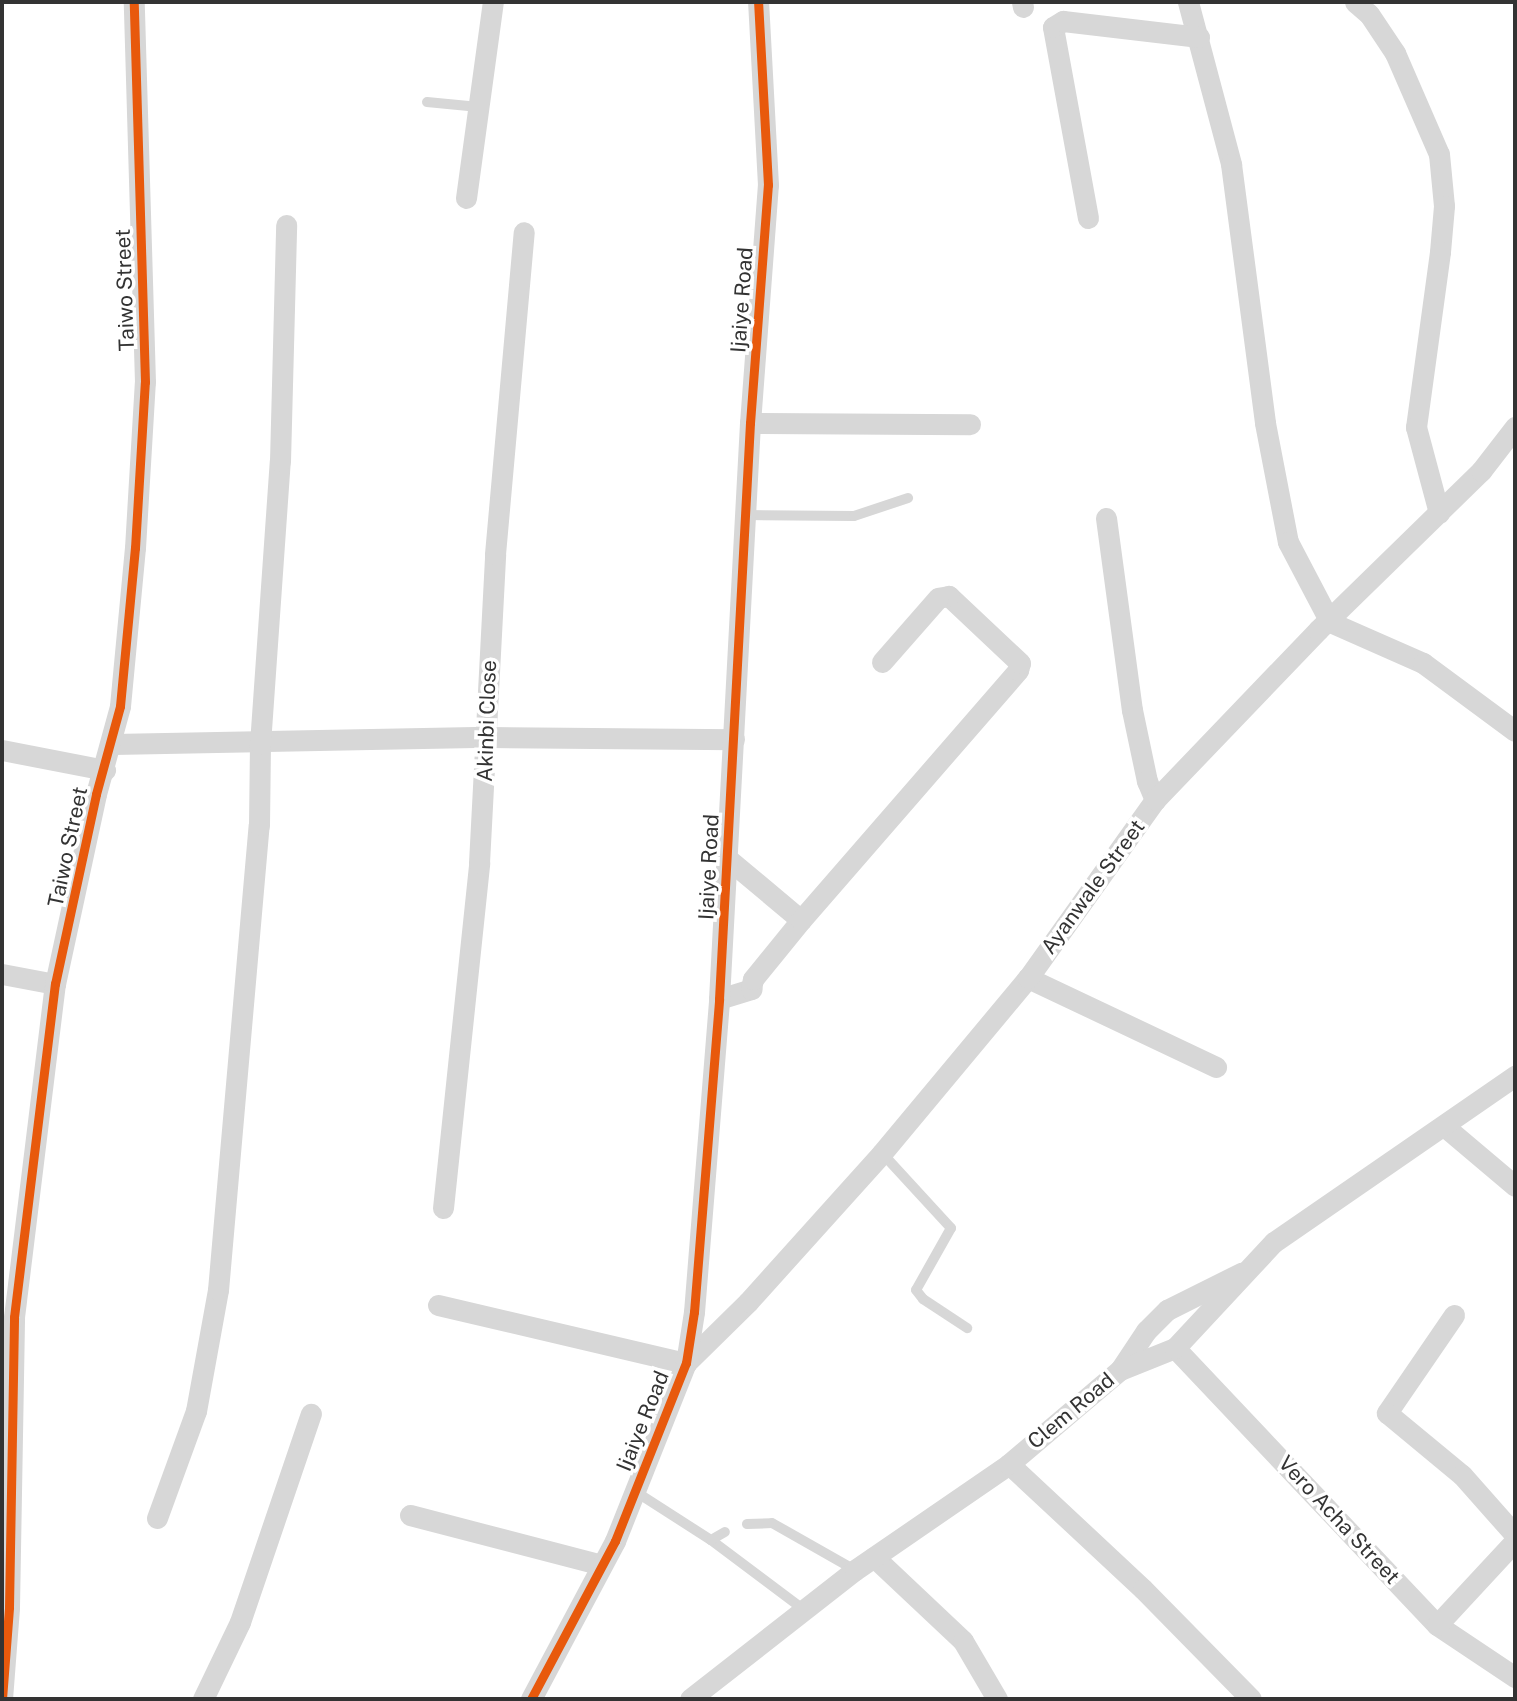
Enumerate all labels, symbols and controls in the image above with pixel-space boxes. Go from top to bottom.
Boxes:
street label: Taiwo Street [110,228,140,352]
street label: Ijaiye Road [726,246,758,354]
street label: Akinbi Close [472,660,502,782]
street label: Taiwo Street [43,784,93,910]
street label: Ijaiye Road [694,813,724,921]
street label: Ayanwale Street [1036,815,1150,959]
street label: Ijaiye Road [611,1367,675,1475]
street label: Clem Road [1023,1368,1119,1454]
street label: Vero Acha Street [1273,1451,1405,1589]

